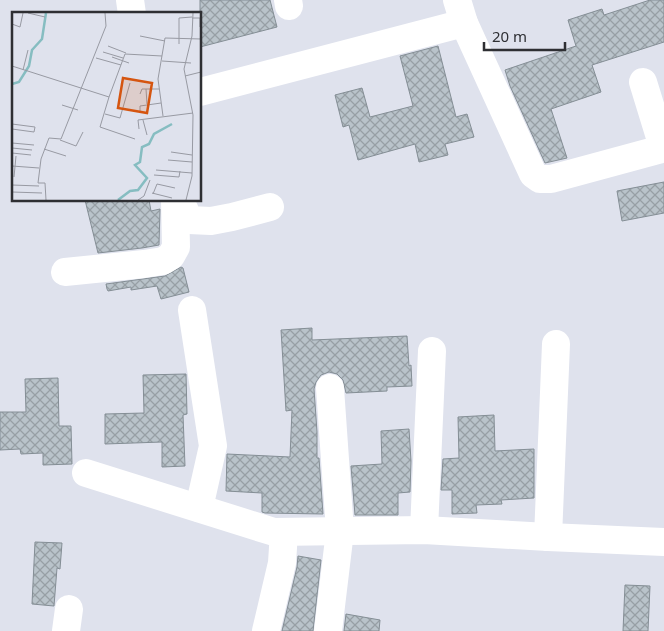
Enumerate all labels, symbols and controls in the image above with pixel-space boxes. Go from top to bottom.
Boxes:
inset map [12,12,201,201]
scale bar [484,20,565,52]
text: 20 m [492,26,527,46]

